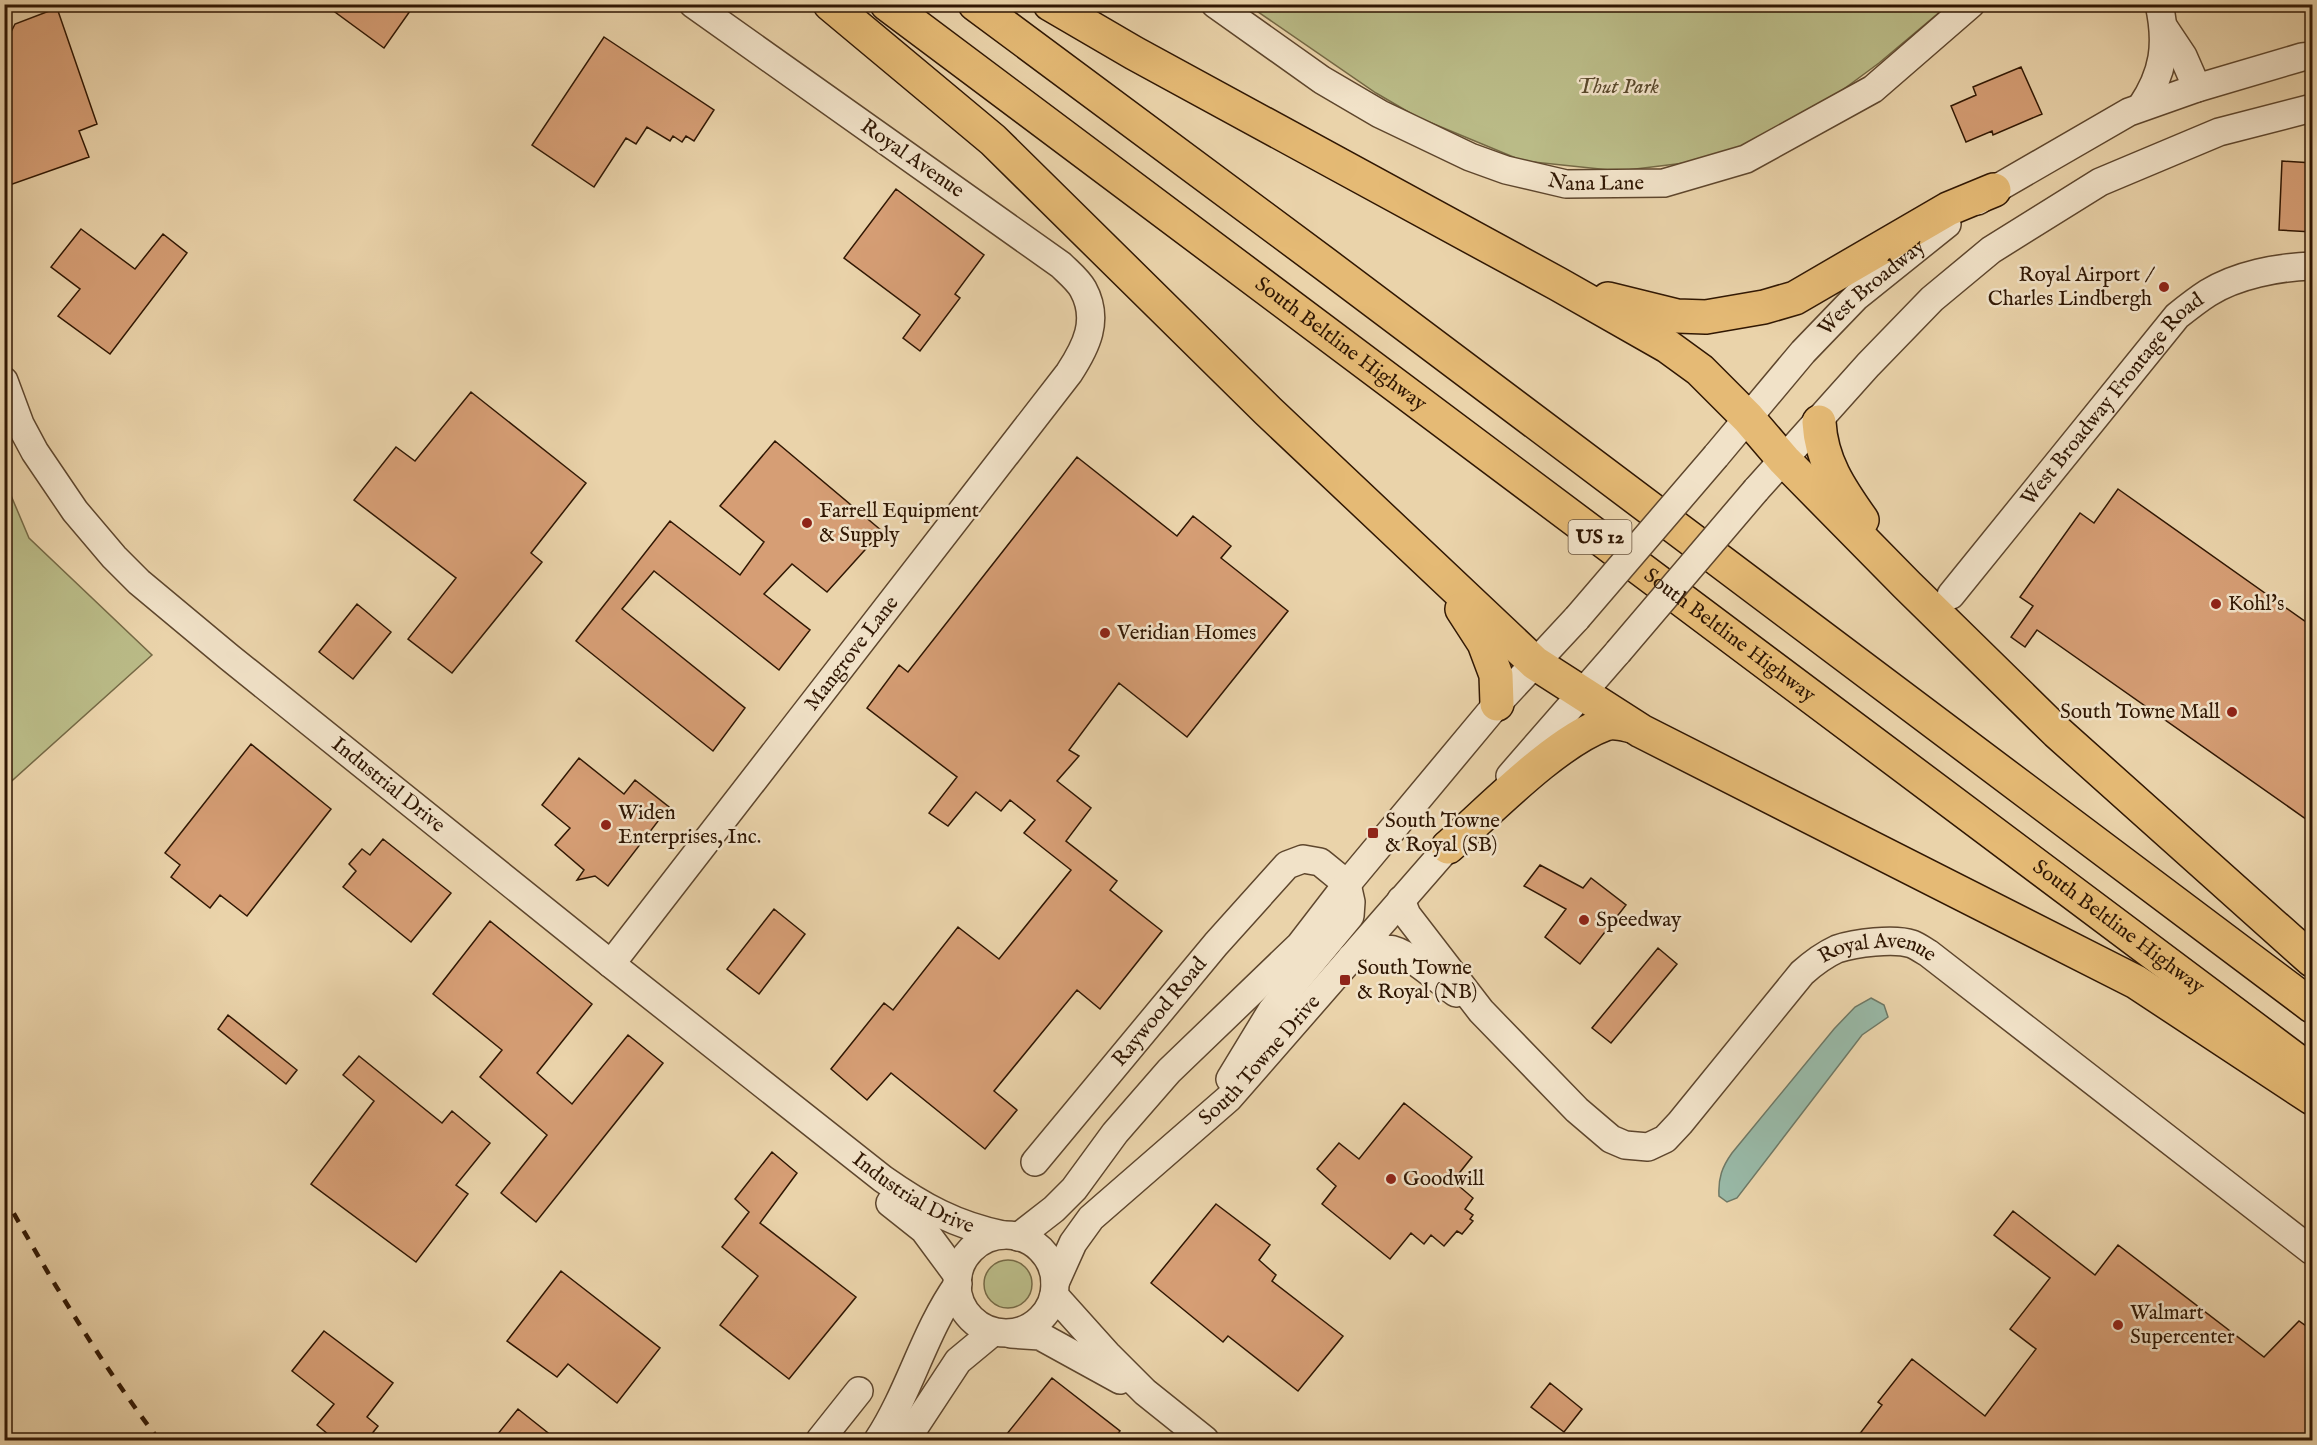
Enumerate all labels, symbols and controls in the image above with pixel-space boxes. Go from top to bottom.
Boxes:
park label: Thut Park [1577,74,1660,101]
street label: Royal Avenue [855,113,969,205]
street label: Nana Lane [1545,167,1645,198]
street label: West Broadway [1812,233,1931,342]
place label: Royal Airport / Charles Lindbergh [1988,262,2156,313]
street label: South Beltline Highway [1249,271,1433,418]
marker: Royal Airport / Charles Lindbergh [2157,280,2171,294]
street label: West Broadway Frontage Road [2015,286,2210,511]
place label: Farrell Equipment & Supply [819,498,979,549]
marker: Farrell Equipment & Supply [800,516,814,530]
road number: US 12 [1568,520,1632,554]
street label: South Beltline Highway [1638,562,1822,709]
street label: Mangrove Lane [799,590,905,716]
place label: Kohl's [2228,591,2284,618]
marker: Kohl's [2209,597,2223,611]
place label: Veridian Homes [1116,620,1256,647]
marker: Veridian Homes [1098,626,1112,640]
place label: South Towne Mall [2060,699,2220,726]
marker: South Towne Mall [2225,705,2239,719]
street label: Industrial Drive [326,731,451,839]
place label: Widen Enterprises, Inc. [618,800,761,851]
place label: South Towne & Royal (SB) [1385,808,1500,859]
marker: Widen Enterprises, Inc. [599,818,613,832]
marker: South Towne & Royal (SB) [1366,826,1380,840]
street label: South Beltline Highway [2027,854,2210,1001]
place label: Speedway [1596,907,1682,934]
marker: Speedway [1577,913,1591,927]
text: Royal Avenue [1813,928,1942,970]
street label: Raywood Road [1106,951,1213,1072]
street label: Royal Avenue [1817,951,1937,977]
place label: South Towne & Royal (NB) [1357,955,1477,1006]
marker: South Towne & Royal (NB) [1338,973,1352,987]
street label: South Towne Drive [1193,989,1327,1132]
street label: Industrial Drive [846,1146,978,1240]
place label: Goodwill [1403,1166,1484,1193]
marker: Goodwill [1384,1172,1398,1186]
place label: Walmart Supercenter [2130,1300,2235,1351]
marker: Walmart Supercenter [2111,1318,2125,1332]

